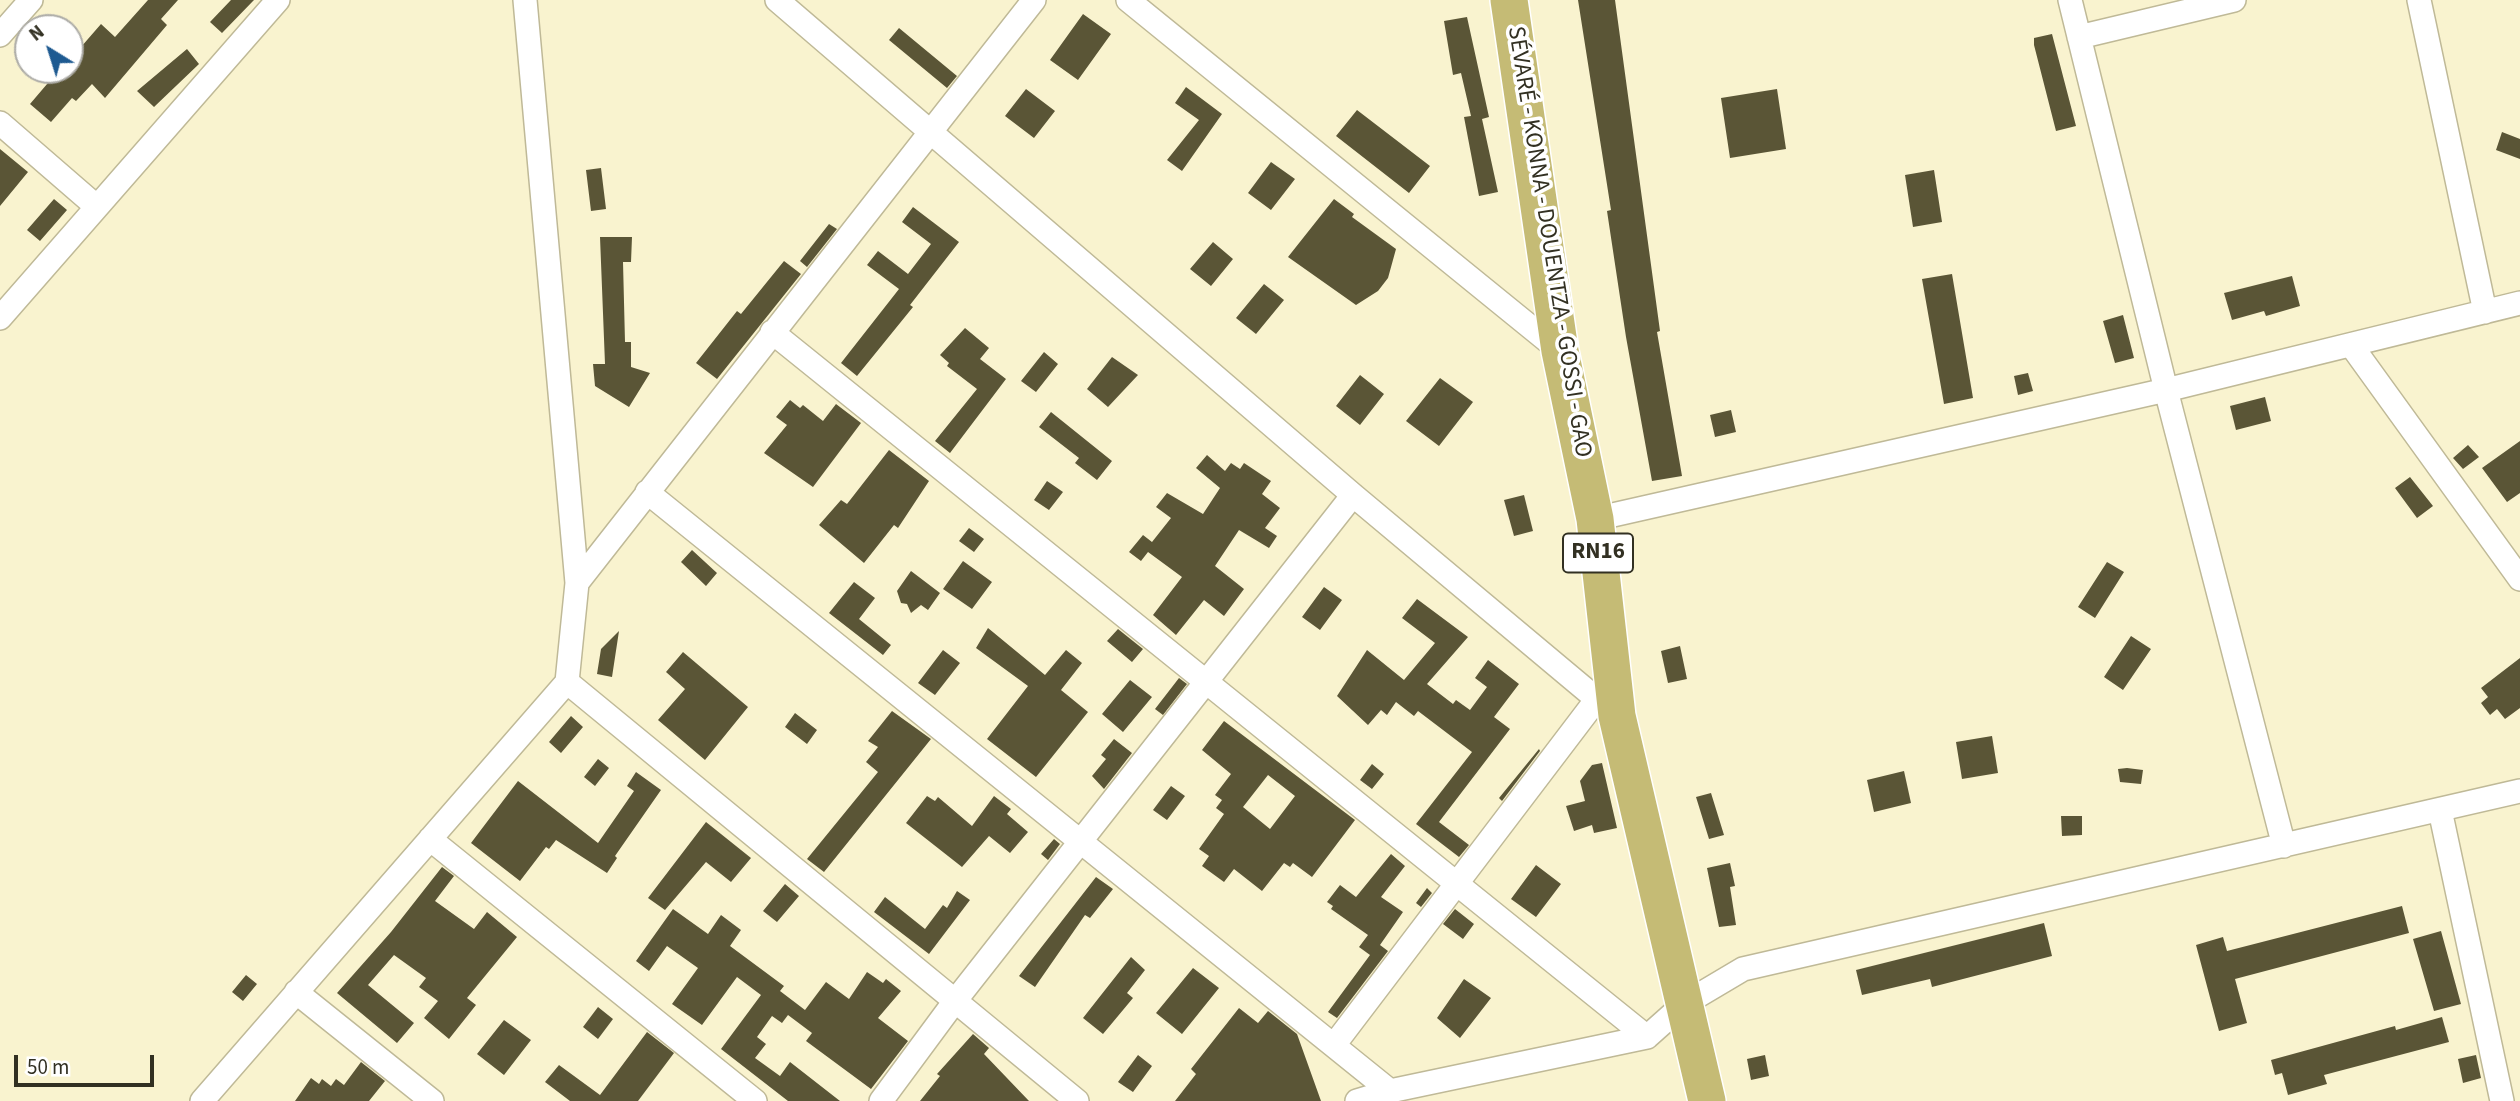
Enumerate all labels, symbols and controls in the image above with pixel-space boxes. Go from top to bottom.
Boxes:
north arrow [14,14,84,84]
text: N [24,19,50,48]
street label: SÉVARÉ - KONNA - DOUENTZA - GOSSI - GAO [1500,24,1596,460]
road number: RN16 [1563,534,1633,572]
scale bar [18,1042,158,1086]
text: 50 m [27,1052,69,1082]

